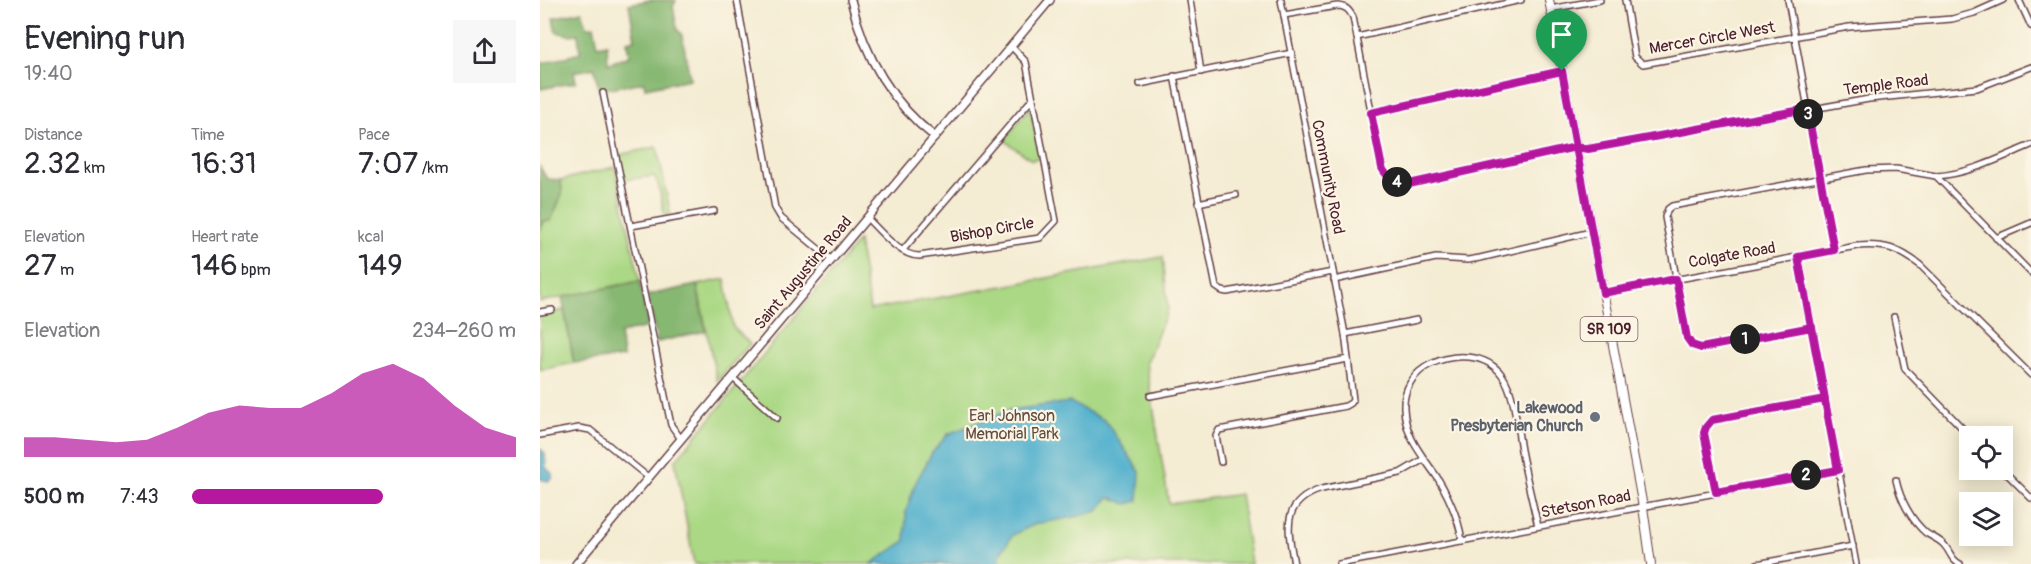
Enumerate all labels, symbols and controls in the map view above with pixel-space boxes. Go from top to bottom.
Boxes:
pin [1536,9,1587,71]
street label: Mercer Circle West [1648,17,1777,59]
text: Evening run [24,18,185,59]
icon: arrive [1545,18,1578,51]
button: share [453,20,516,83]
text: 19:40 [24,61,73,86]
street label: Temple Road [1842,70,1930,100]
pin: 3 [1793,99,1823,129]
text: 3 [1804,104,1812,124]
street label: Community Road [1307,118,1349,236]
text: Distance [24,125,83,145]
text: Time [191,125,224,145]
text: Pace [358,125,390,145]
text: 2.32 [24,145,81,182]
text: 16:31 [191,145,257,182]
text: 7:07 [358,145,418,182]
text: km [81,158,105,178]
text: /km [418,158,448,178]
pin: 4 [1382,167,1412,197]
text: 4 [1392,172,1402,192]
street label: Saint Augustine Road [750,212,856,334]
street label: Bishop Circle [949,213,1035,247]
text: Elevation [24,227,85,247]
text: Heart rate [191,227,258,247]
text: kcal [358,227,384,247]
street label: Colgate Road [1687,237,1777,273]
text: 27 [24,247,57,284]
text: 146 [191,247,238,284]
text: 149 [358,247,403,284]
text: m [57,260,74,280]
text: bpm [238,260,271,280]
road number: SR 109 [1580,317,1638,341]
text: Elevation [24,318,100,343]
text: 234–260 m [412,318,516,343]
pin: 1 [1730,324,1760,354]
text: 1 [1742,329,1748,349]
place label: Lakewood Presbyterian Church [1450,398,1583,436]
park label: Earl Johnson Memorial Park [965,406,1059,444]
marker: Lakewood Presbyterian Church [1588,410,1602,424]
map controls [1959,426,2013,546]
button: locate [1959,426,2013,480]
pin: 2 [1791,460,1821,490]
text: 2 [1802,465,1810,485]
text: 500 m [24,484,84,509]
text: 7:43 [120,484,159,509]
street label: Stetson Road [1539,485,1633,523]
button: layers [1959,492,2013,546]

